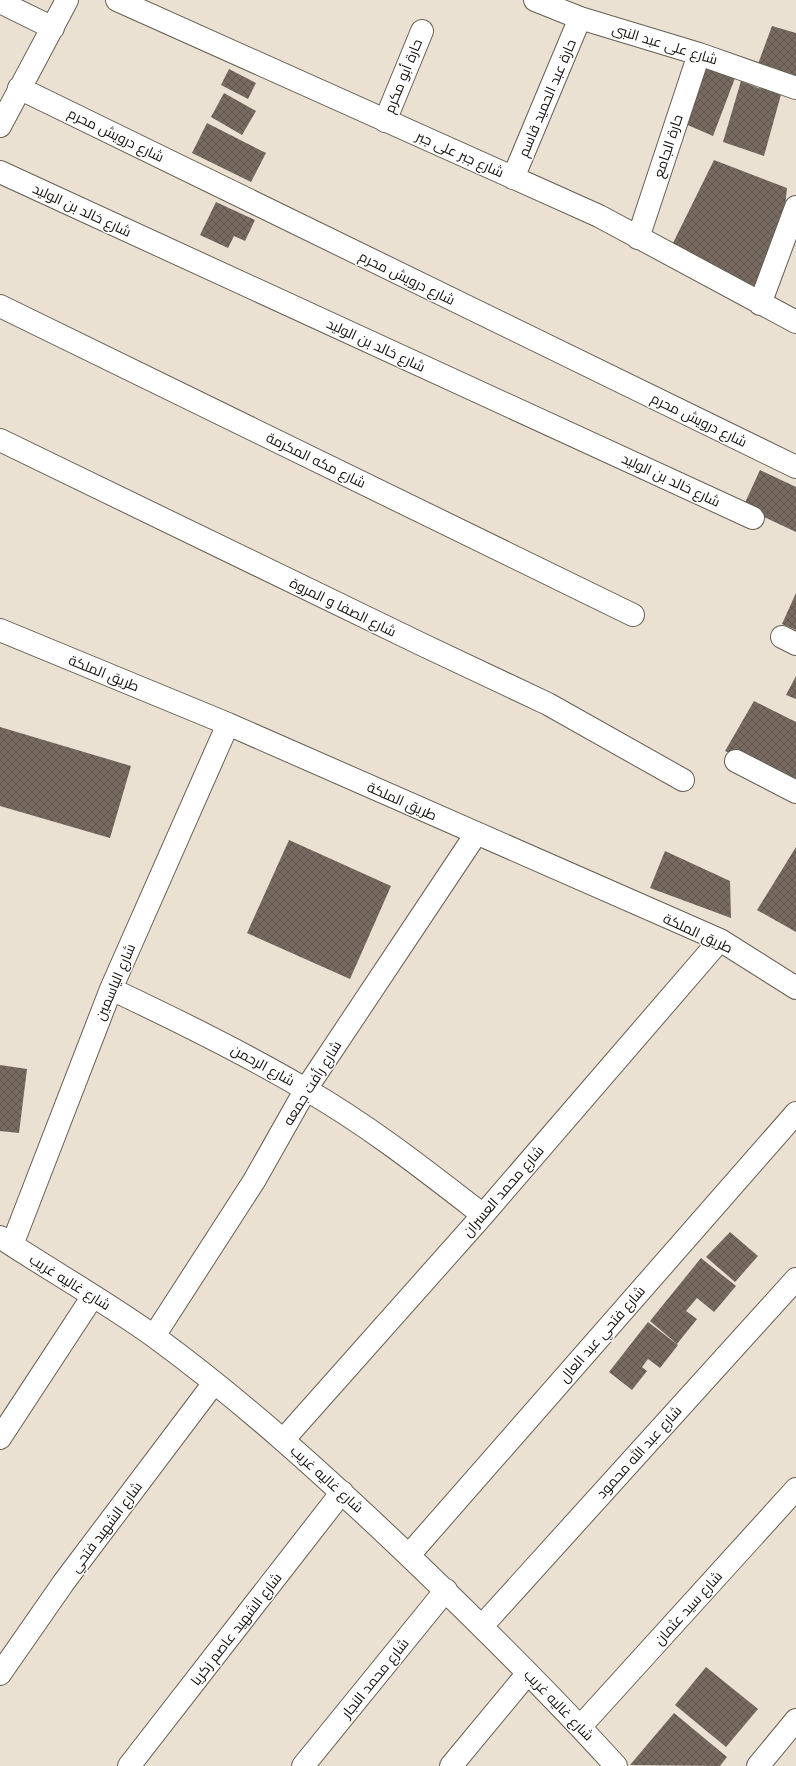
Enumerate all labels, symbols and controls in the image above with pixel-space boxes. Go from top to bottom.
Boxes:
street label: شارع على عبد النبى [610,19,720,69]
street label: حارة أبو مكرم [380,36,427,116]
street label: حارة عبد الحميد قاسم [514,36,581,160]
street label: شارع درويش محرم [65,104,167,167]
street label: حارة الجامع [649,112,687,180]
street label: شارع جبر على جبر [412,126,507,181]
street label: شارع خالد بن الوليد [30,179,134,241]
street label: شارع درويش محرم [356,247,458,310]
street label: شارع خالد بن الوليد [324,314,428,376]
street label: شارع درويش محرم [648,389,750,452]
street label: شارع مكه المكرمة [263,428,369,492]
street label: شارع خالد بن الوليد [619,449,723,511]
street label: شارع الصفا و المروة [287,573,399,641]
street label: طريق الملكة [66,651,142,695]
street label: طريق الملكة [364,778,440,824]
street label: طريق الملكة [660,909,736,957]
street label: شارع الياسمين [91,941,139,1023]
street label: شارع رأفت جمعه [279,1037,345,1129]
street label: شارع الرحمن [228,1040,298,1090]
street label: شارع محمد العسران [458,1142,548,1240]
street label: شارع غاليه غريب [26,1250,114,1314]
street label: شارع فتحي عبد العال [555,1282,651,1388]
street label: شارع عبد الله محمود [592,1402,686,1502]
street label: شارع غاليه غريب [287,1441,367,1517]
street label: شارع الشهيد فتحي [66,1478,148,1578]
street label: شارع سيد عثمان [650,1567,726,1649]
street label: شارع الشهيد عاصم زكريا [186,1569,286,1690]
street label: شارع محمد النجار [337,1635,413,1722]
street label: شارع غاليه غريب [520,1666,598,1744]

